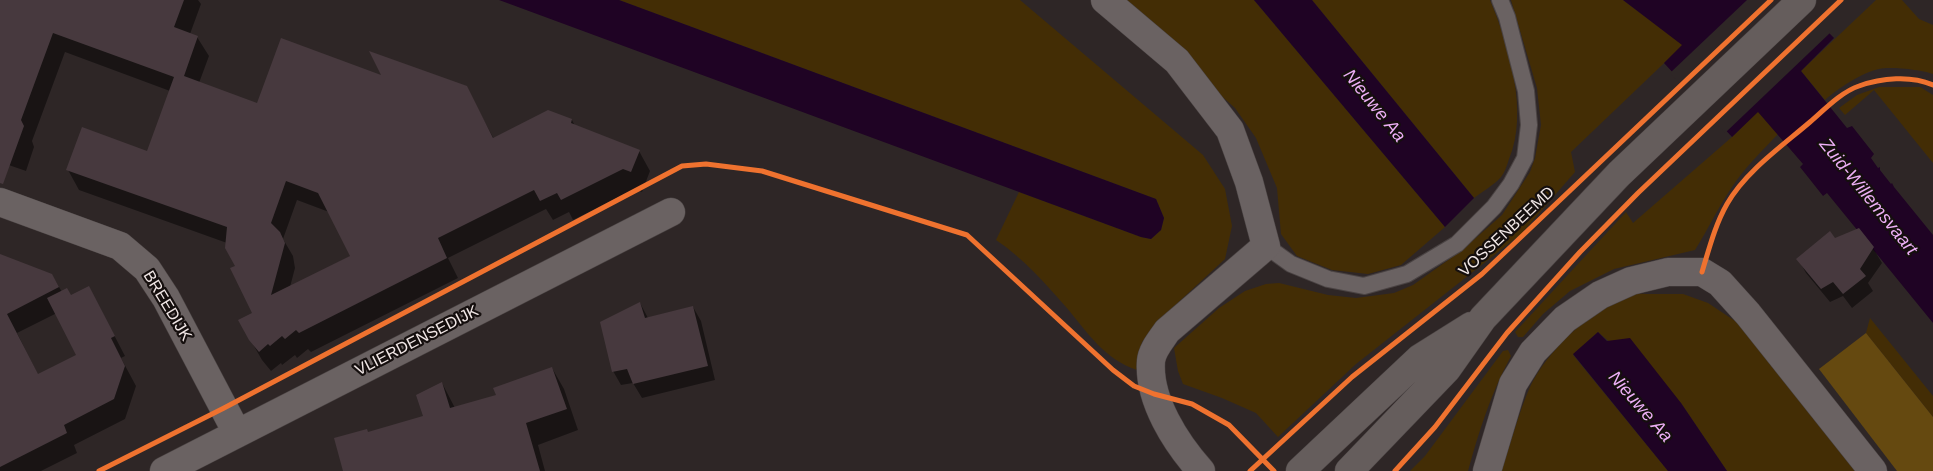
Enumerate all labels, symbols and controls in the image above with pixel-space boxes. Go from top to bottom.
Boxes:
water label: Nieuwe Aa [1338,65,1410,147]
water label: Zuid-Willemsvaart [1814,134,1922,260]
street label: VOSSENBEEMD [1455,183,1559,281]
street label: BREEDIJK [139,268,195,344]
street label: VLIERDENSEDIJK [352,302,482,380]
water label: Nieuwe Aa [1603,367,1677,447]

